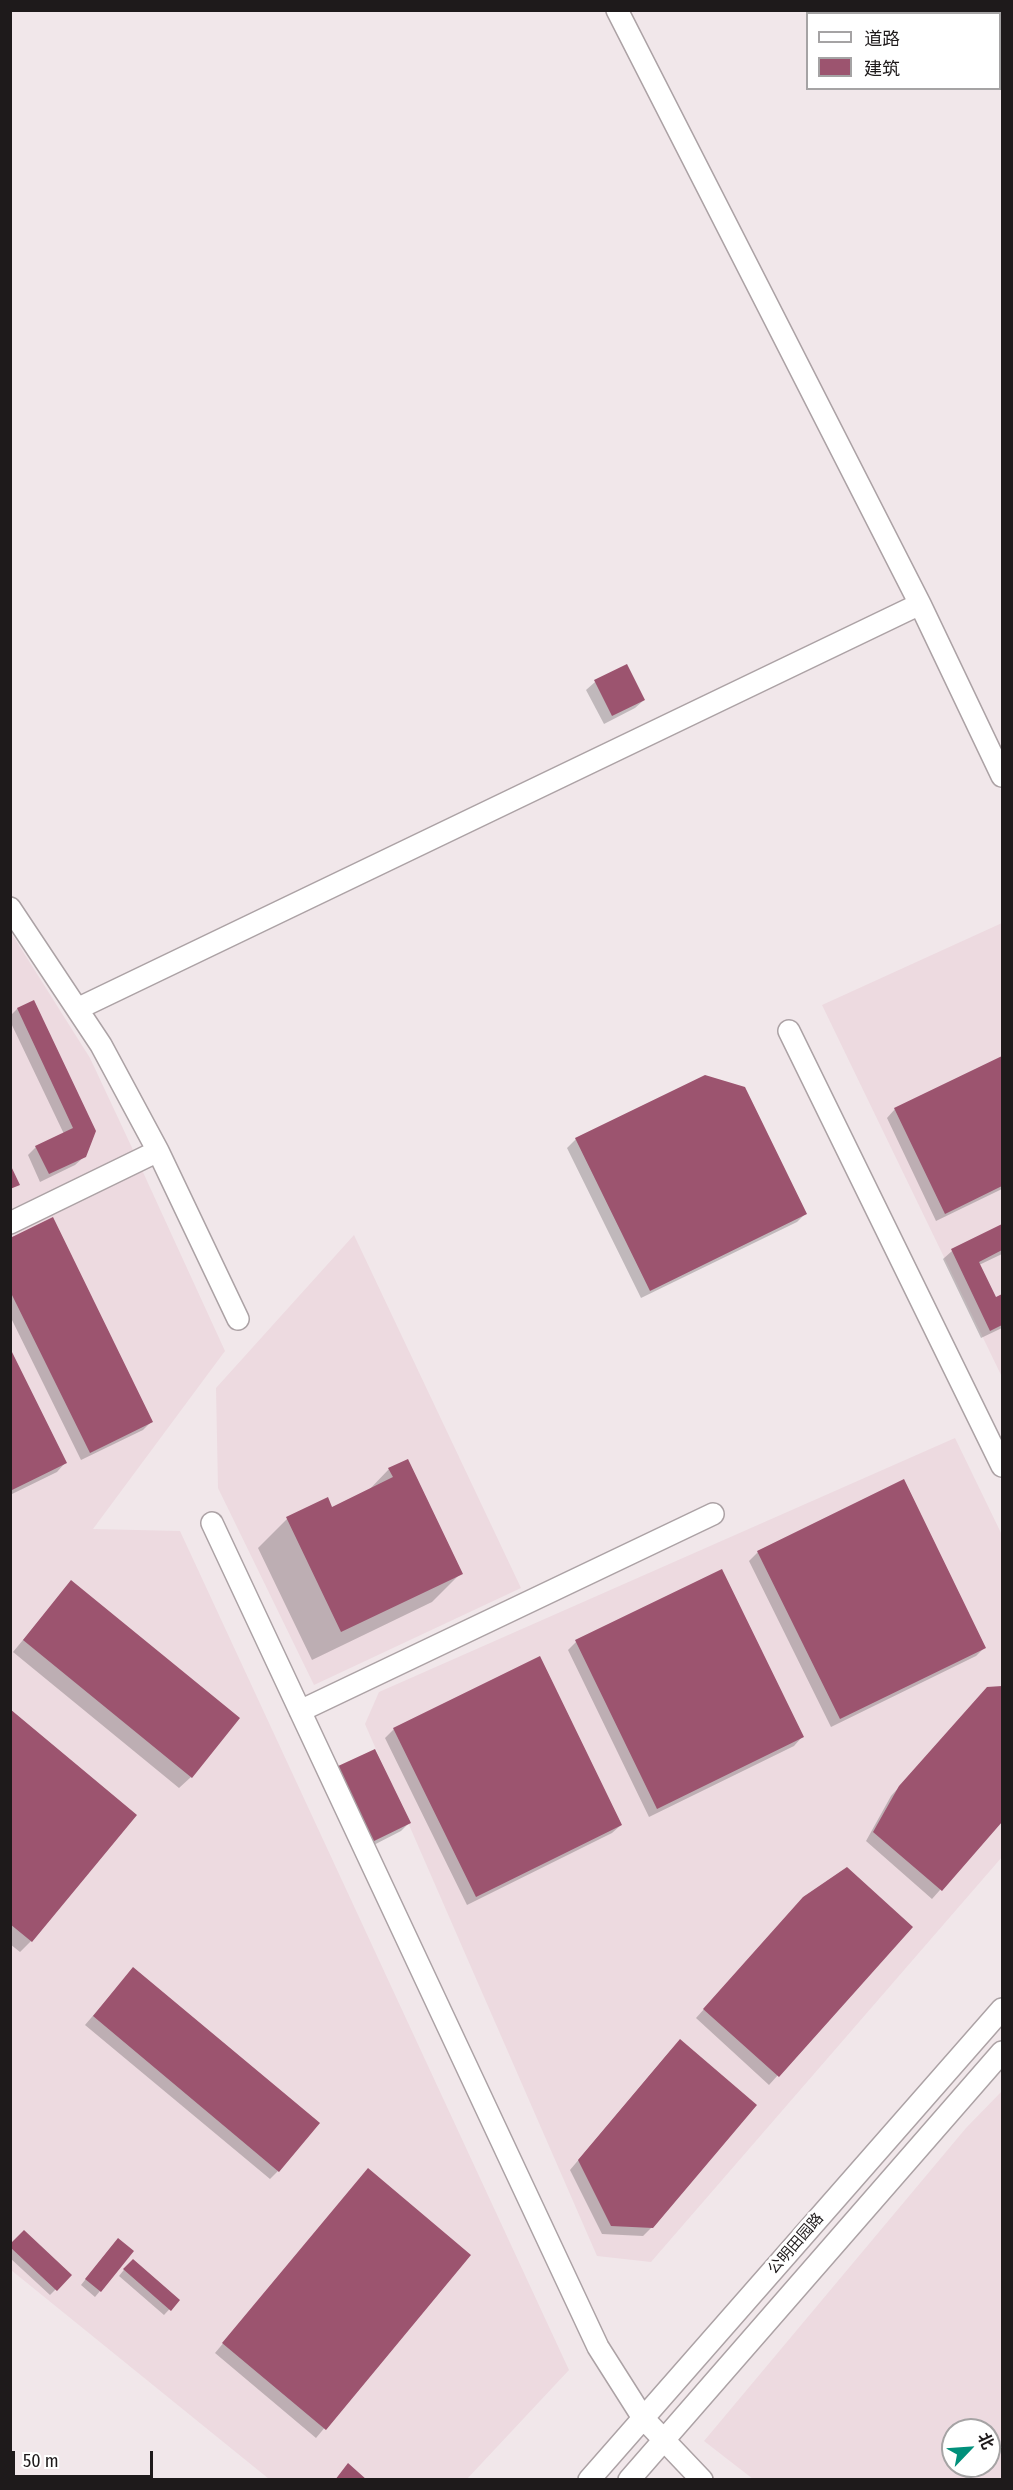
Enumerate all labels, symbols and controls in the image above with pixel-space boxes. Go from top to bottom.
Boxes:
legend [806,12,1001,90]
text: 道路 [864,28,900,50]
text: 建筑 [864,58,900,80]
street label: 公明田园路 [765,2210,827,2278]
north arrow [941,2418,1001,2478]
text: 北 [974,2430,998,2452]
scale bar [15,2439,156,2477]
text: 50 m [23,2450,59,2472]

